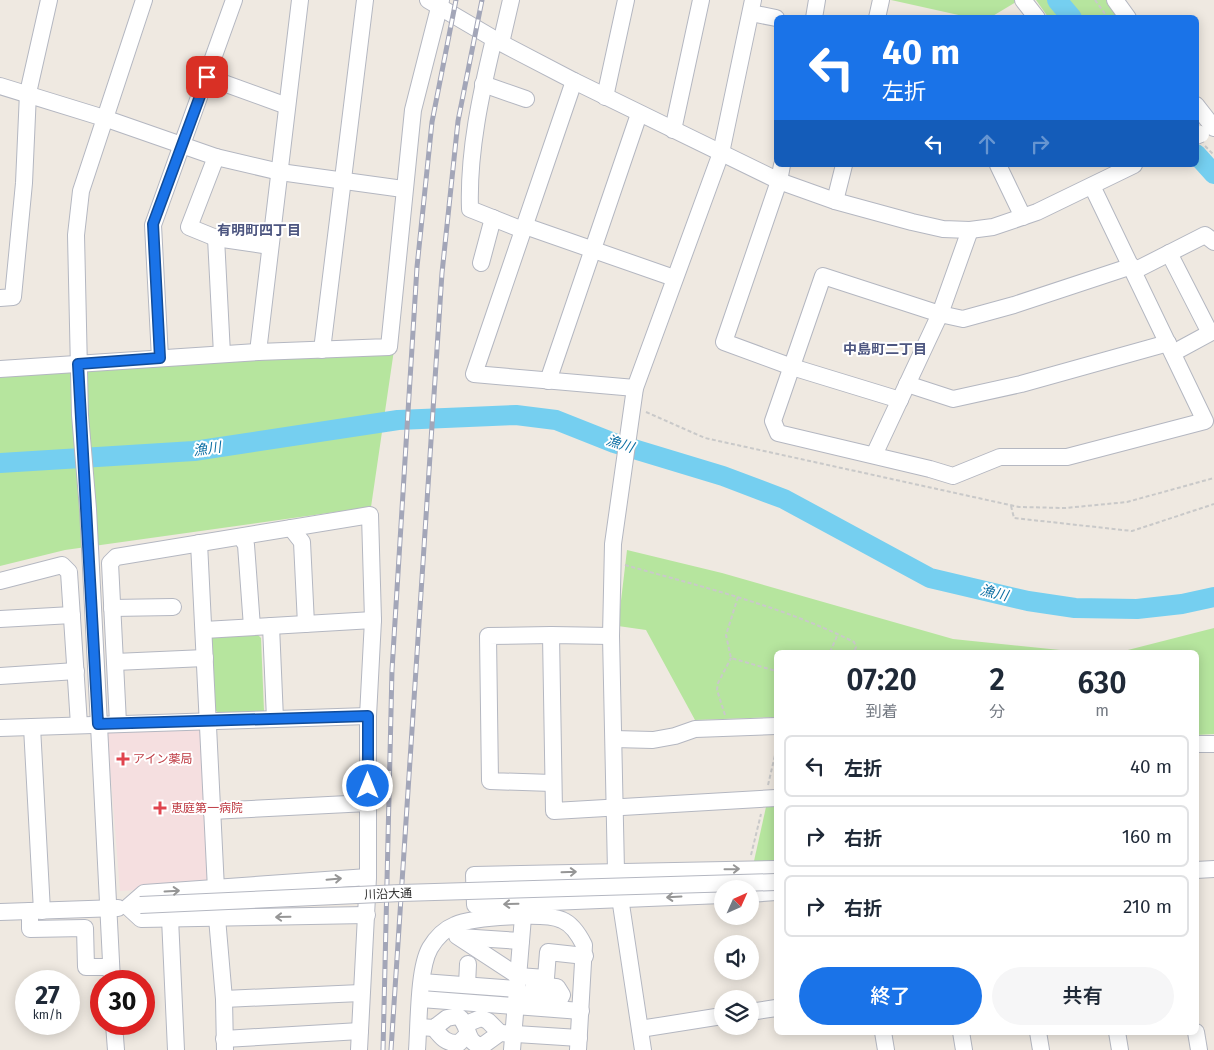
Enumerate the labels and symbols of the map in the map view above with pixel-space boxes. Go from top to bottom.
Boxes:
pin [186,56,228,98]
district label: 有明町四丁目 [217,222,301,239]
district label: 中島町二丁目 [843,341,927,358]
water label: 漁川 [604,432,638,457]
water label: 漁川 [192,438,224,459]
water label: 漁川 [978,582,1012,605]
place label: アイン薬局 [133,752,192,766]
marker: アイン薬局 [117,753,129,765]
position arrow [341,759,393,811]
marker: 恵庭第一病院 [153,801,167,815]
place label: 恵庭第一病院 [171,801,243,815]
one-way arrow [723,865,739,874]
one-way arrow [561,868,577,877]
one-way arrow [325,875,341,884]
north arrow [714,880,759,925]
street label: 川沿大通 [364,886,412,902]
one-way arrow [163,887,179,896]
one-way arrow [666,892,682,902]
one-way arrow [504,899,520,909]
one-way arrow [275,912,292,922]
speed limit sign: 30 [90,970,155,1035]

